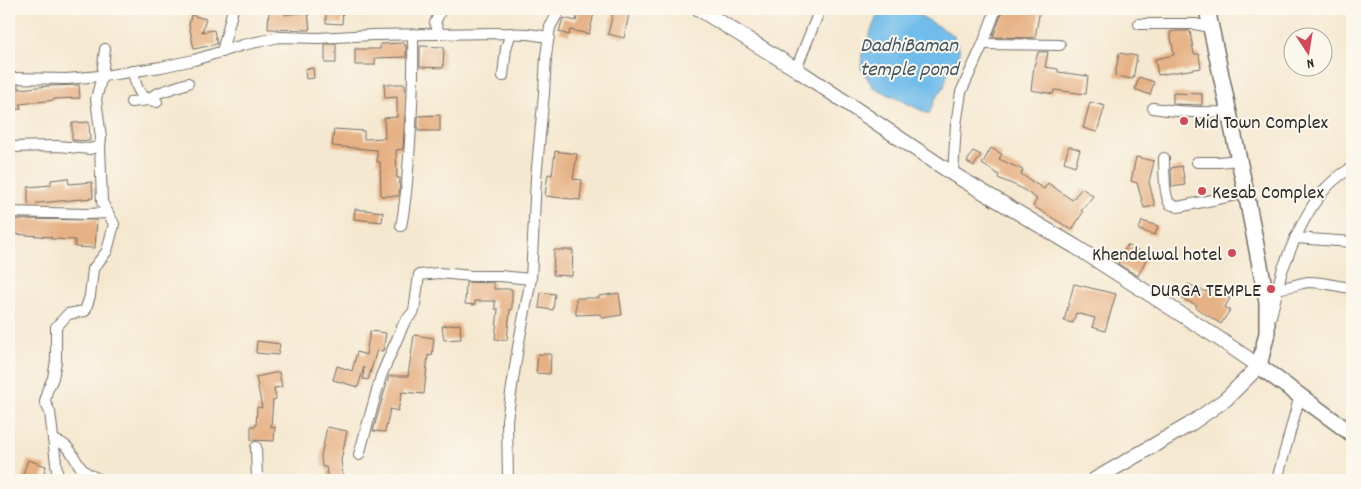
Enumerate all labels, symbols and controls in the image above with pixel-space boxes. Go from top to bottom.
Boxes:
north arrow [1284,28,1334,78]
water label: DadhiBaman temple pond [860,32,962,86]
text: N [1305,52,1316,73]
place label: Mid Town Complex [1194,110,1328,138]
marker: Mid Town Complex [1178,115,1190,127]
place label: Kesab Complex [1212,180,1324,208]
marker: Kesab Complex [1196,185,1208,197]
place label: Khendelwal hotel [1092,242,1222,270]
marker: Khendelwal hotel [1226,247,1238,259]
place label: DURGA TEMPLE [1151,278,1261,306]
marker: DURGA TEMPLE [1265,283,1277,295]

